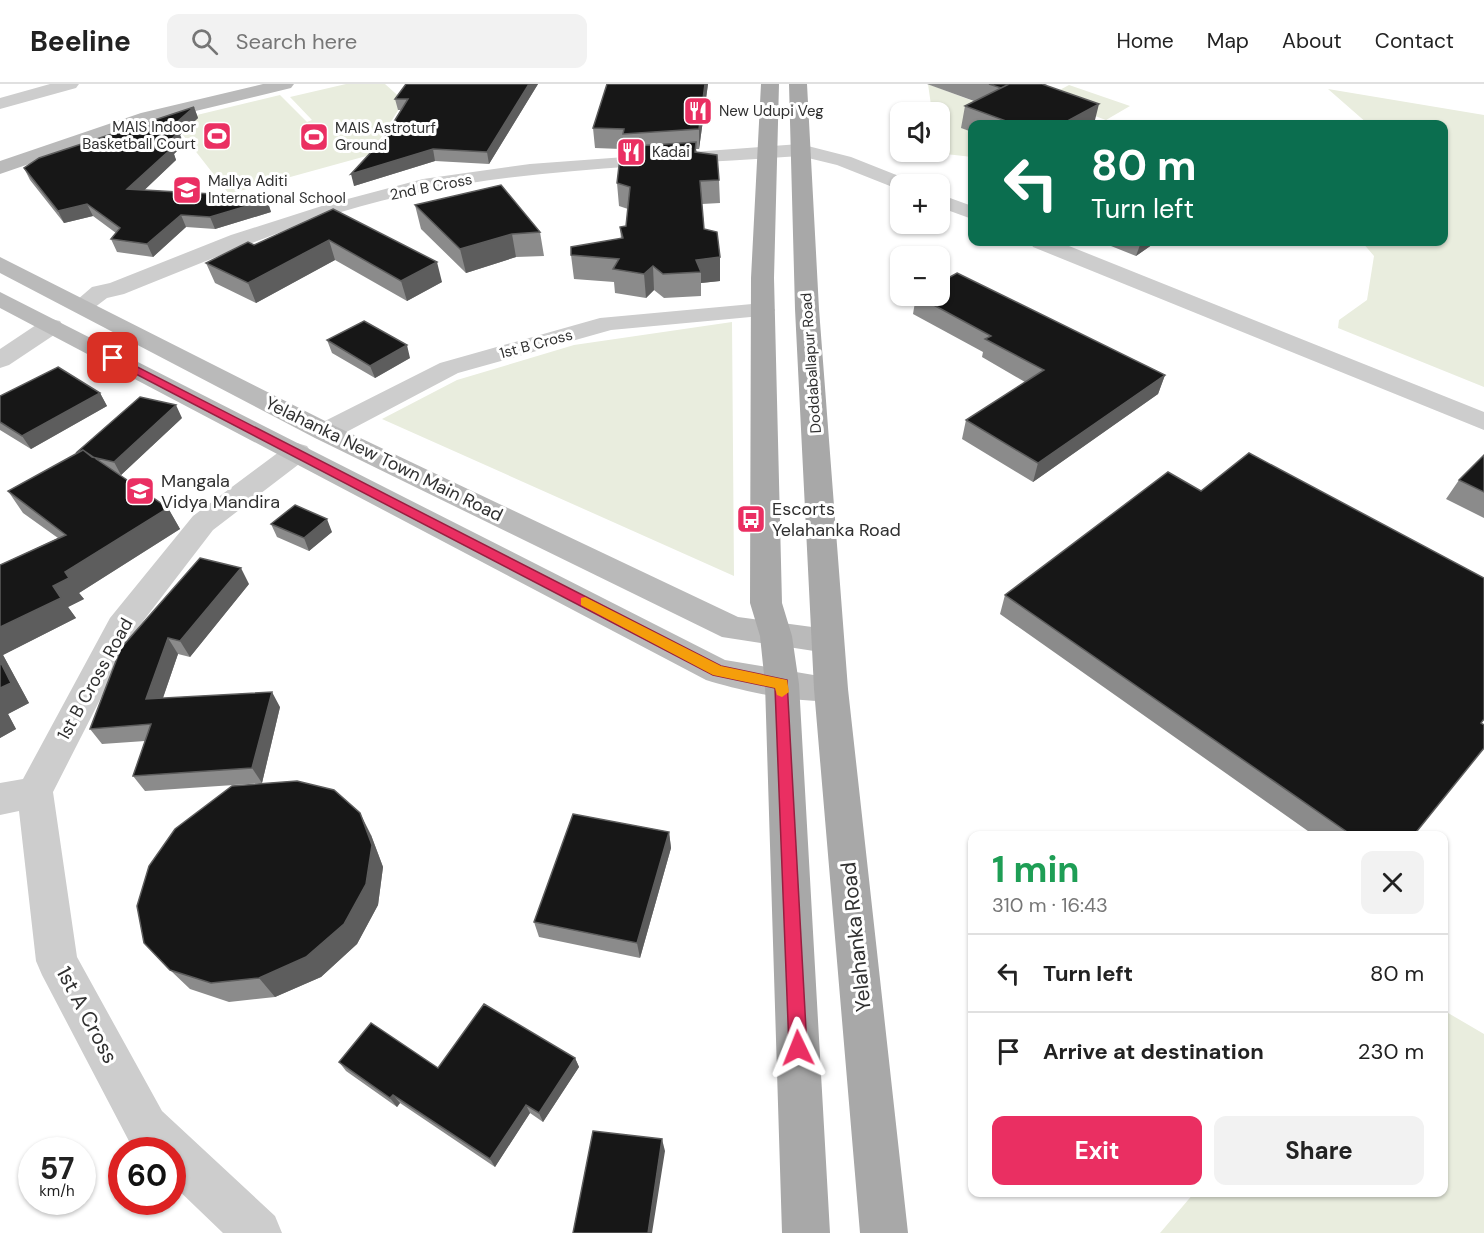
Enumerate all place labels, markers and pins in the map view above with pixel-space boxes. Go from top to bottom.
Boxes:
restaurant icon: New Udupi Veg [682,95,714,127]
place label: New Udupi Veg [719,101,824,121]
place label: MAIS Indoor Basketball Court [82,117,196,154]
place label: MAIS Astroturf Ground [335,118,436,155]
sports icon: MAIS Indoor Basketball Court [201,120,233,152]
sports icon: MAIS Astroturf Ground [298,121,330,153]
restaurant icon: Kadai [615,136,647,168]
place label: Kadai [652,142,690,162]
place label: Mallya Aditi International School [208,171,346,208]
school or university icon: Mallya Aditi International School [171,174,203,206]
pin [87,332,138,383]
place label: Mangala Vidya Mandira [161,469,280,514]
school or university icon: Mangala Vidya Mandira [124,475,156,507]
place label: Escorts Yelahanka Road [772,497,901,542]
bus stop icon: Escorts Yelahanka Road [735,503,767,535]

